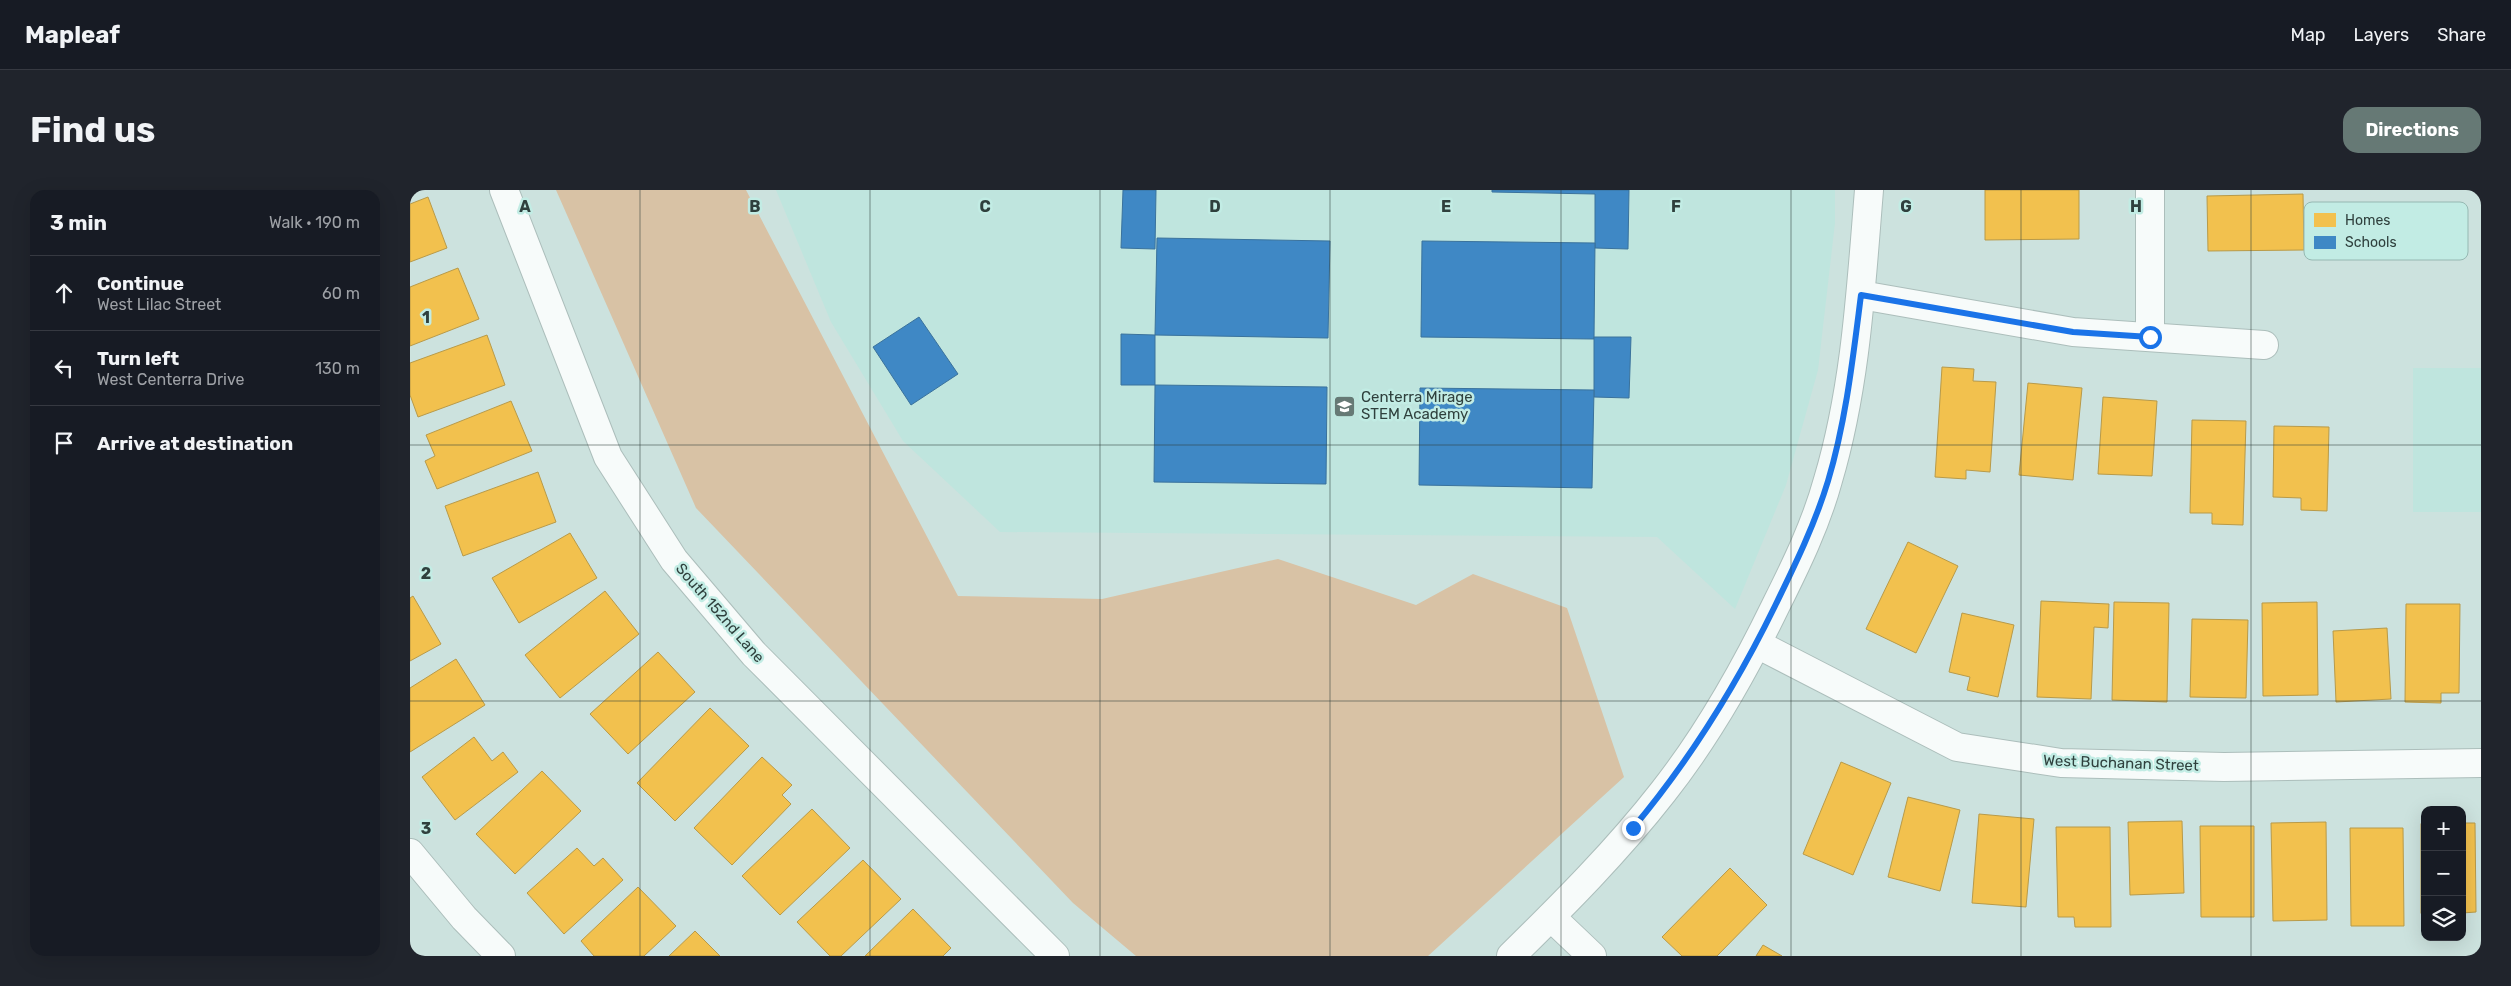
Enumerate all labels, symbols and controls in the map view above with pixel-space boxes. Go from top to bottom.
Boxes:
text: Mapleaf [25,21,120,49]
text: Map [2291,24,2326,46]
text: Layers [2354,24,2409,46]
text: Share [2437,24,2486,46]
button: Directions [2343,107,2481,153]
text: Find us [30,109,155,151]
text: A [519,197,531,216]
text: B [749,197,761,216]
text: C [979,197,991,216]
text: D [1209,197,1221,216]
text: E [1441,197,1451,216]
text: F [1671,197,1681,216]
text: G [1900,197,1912,216]
text: H [2130,197,2142,216]
legend [2304,202,2468,260]
text: 3 min [50,210,107,235]
text: Homes [2345,212,2390,229]
text: Walk · 190 m [269,213,360,232]
text: Schools [2345,234,2397,251]
text: Continue [97,272,184,295]
icon: ahead [50,279,78,307]
text: 60 m [322,284,360,303]
text: West Lilac Street [97,295,221,314]
text: 1 [422,308,430,327]
route start [2139,326,2162,349]
text: Turn left [97,347,179,370]
icon: left [50,354,78,382]
text: 130 m [315,359,360,378]
text: West Centerra Drive [97,370,244,389]
place label: Centerra Mirage STEM Academy [1361,388,1473,423]
school or university icon: Centerra Mirage STEM Academy [1333,394,1357,418]
icon: arrive [50,429,78,457]
text: Arrive at destination [97,432,293,455]
street label: South 152nd Lane [672,560,768,666]
text: 2 [421,564,431,583]
street label: West Buchanan Street [2043,751,2199,775]
map controls [2421,806,2466,941]
button: + [2421,806,2466,851]
route end [1622,817,1645,840]
text: 3 [421,819,431,838]
button: − [2421,851,2466,896]
button: layers [2421,896,2466,941]

